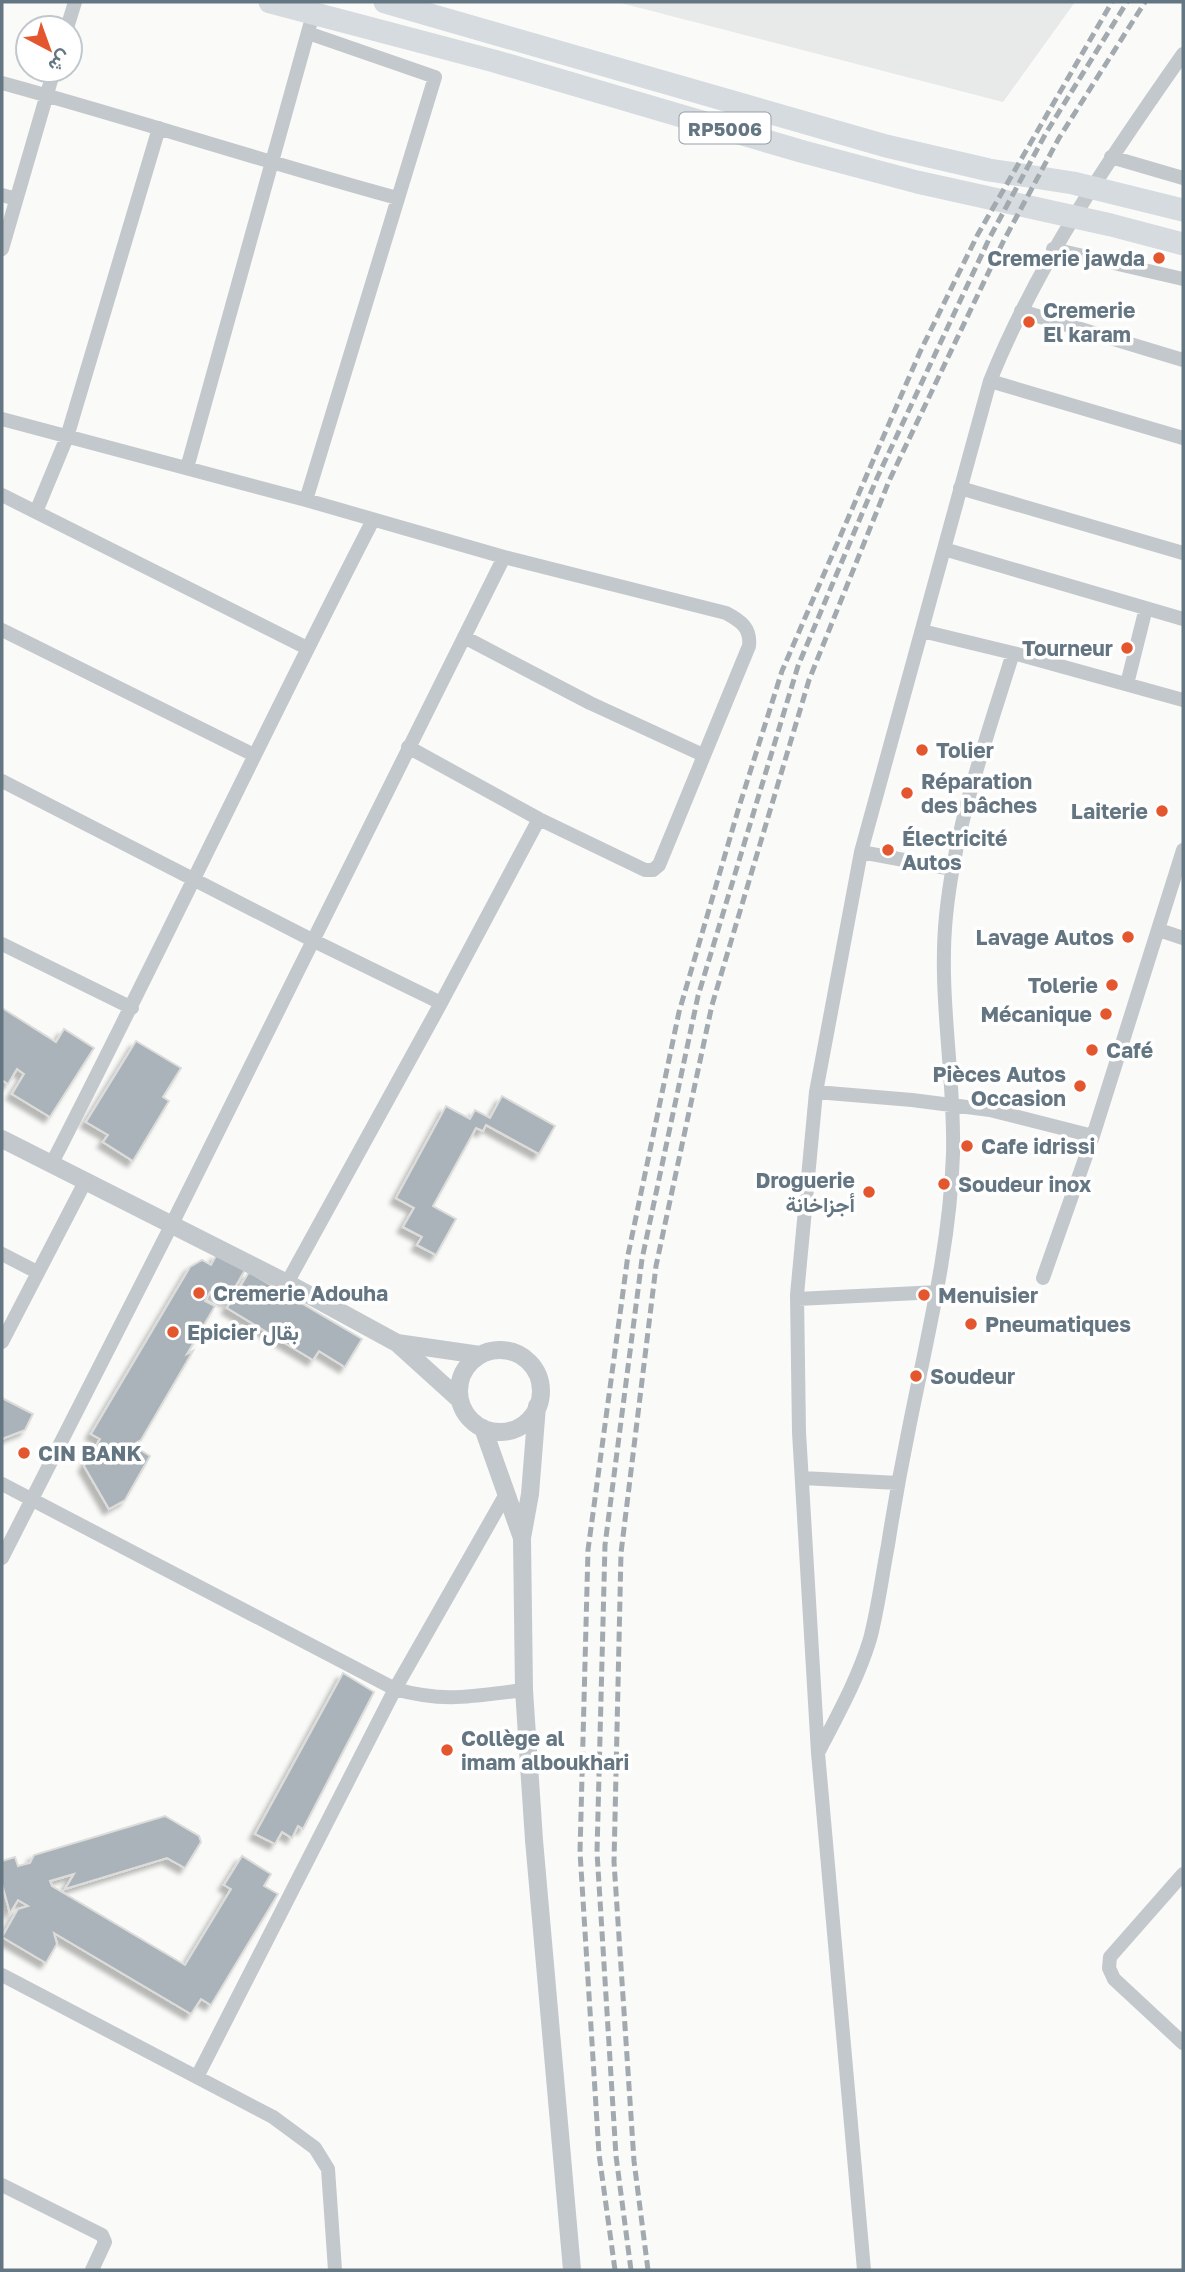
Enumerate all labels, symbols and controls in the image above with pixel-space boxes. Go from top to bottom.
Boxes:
north arrow [14,14,84,84]
text: ش [44,45,77,78]
road number: RP5006 [680,112,770,144]
place label: Cremerie jawda [987,245,1145,271]
marker: Cremerie jawda [1151,250,1167,266]
place label: Cremerie El karam [1043,297,1135,347]
marker: Cremerie El karam [1021,314,1037,330]
place label: Tourneur [1022,635,1113,661]
marker: Tourneur [1119,640,1135,656]
place label: Tolier [936,737,994,763]
marker: Tolier [914,742,930,758]
place label: Réparation des bâches [921,768,1038,818]
marker: Réparation des bâches [899,785,915,801]
place label: Laiterie [1071,798,1148,824]
marker: Laiterie [1154,803,1170,819]
place label: Électricité Autos [902,825,1007,875]
marker: Électricité Autos [880,842,896,858]
place label: Lavage Autos [976,924,1114,950]
marker: Lavage Autos [1120,929,1136,945]
place label: Tolerie [1028,972,1098,998]
marker: Tolerie [1104,977,1120,993]
place label: Mécanique [980,1001,1092,1027]
marker: Mécanique [1098,1006,1114,1022]
place label: Café [1106,1037,1153,1063]
marker: Café [1084,1042,1100,1058]
place label: Pièces Autos Occasion [932,1061,1066,1111]
marker: Pièces Autos Occasion [1072,1078,1088,1094]
place label: Cafe idrissi [981,1133,1095,1159]
marker: Cafe idrissi [959,1138,975,1154]
place label: Droguerie أجزاخانة [755,1167,855,1218]
place label: Soudeur inox [958,1171,1091,1197]
marker: Soudeur inox [936,1176,952,1192]
marker: Droguerie أجزاخانة [861,1184,877,1200]
place label: Cremerie Adouha [213,1280,388,1306]
place label: Menuisier [938,1282,1038,1308]
marker: Cremerie Adouha [191,1285,207,1301]
marker: Menuisier [916,1287,932,1303]
place label: Pneumatiques [985,1311,1131,1337]
marker: Pneumatiques [963,1316,979,1332]
place label: Epicier بقال [187,1319,299,1346]
marker: Epicier بقال [165,1324,181,1340]
place label: Soudeur [930,1363,1015,1389]
marker: Soudeur [908,1368,924,1384]
place label: CIN BANK [38,1440,142,1466]
marker: CIN BANK [16,1445,32,1461]
place label: Collège al imam alboukhari [461,1725,629,1775]
marker: Collège al imam alboukhari [439,1742,455,1758]

